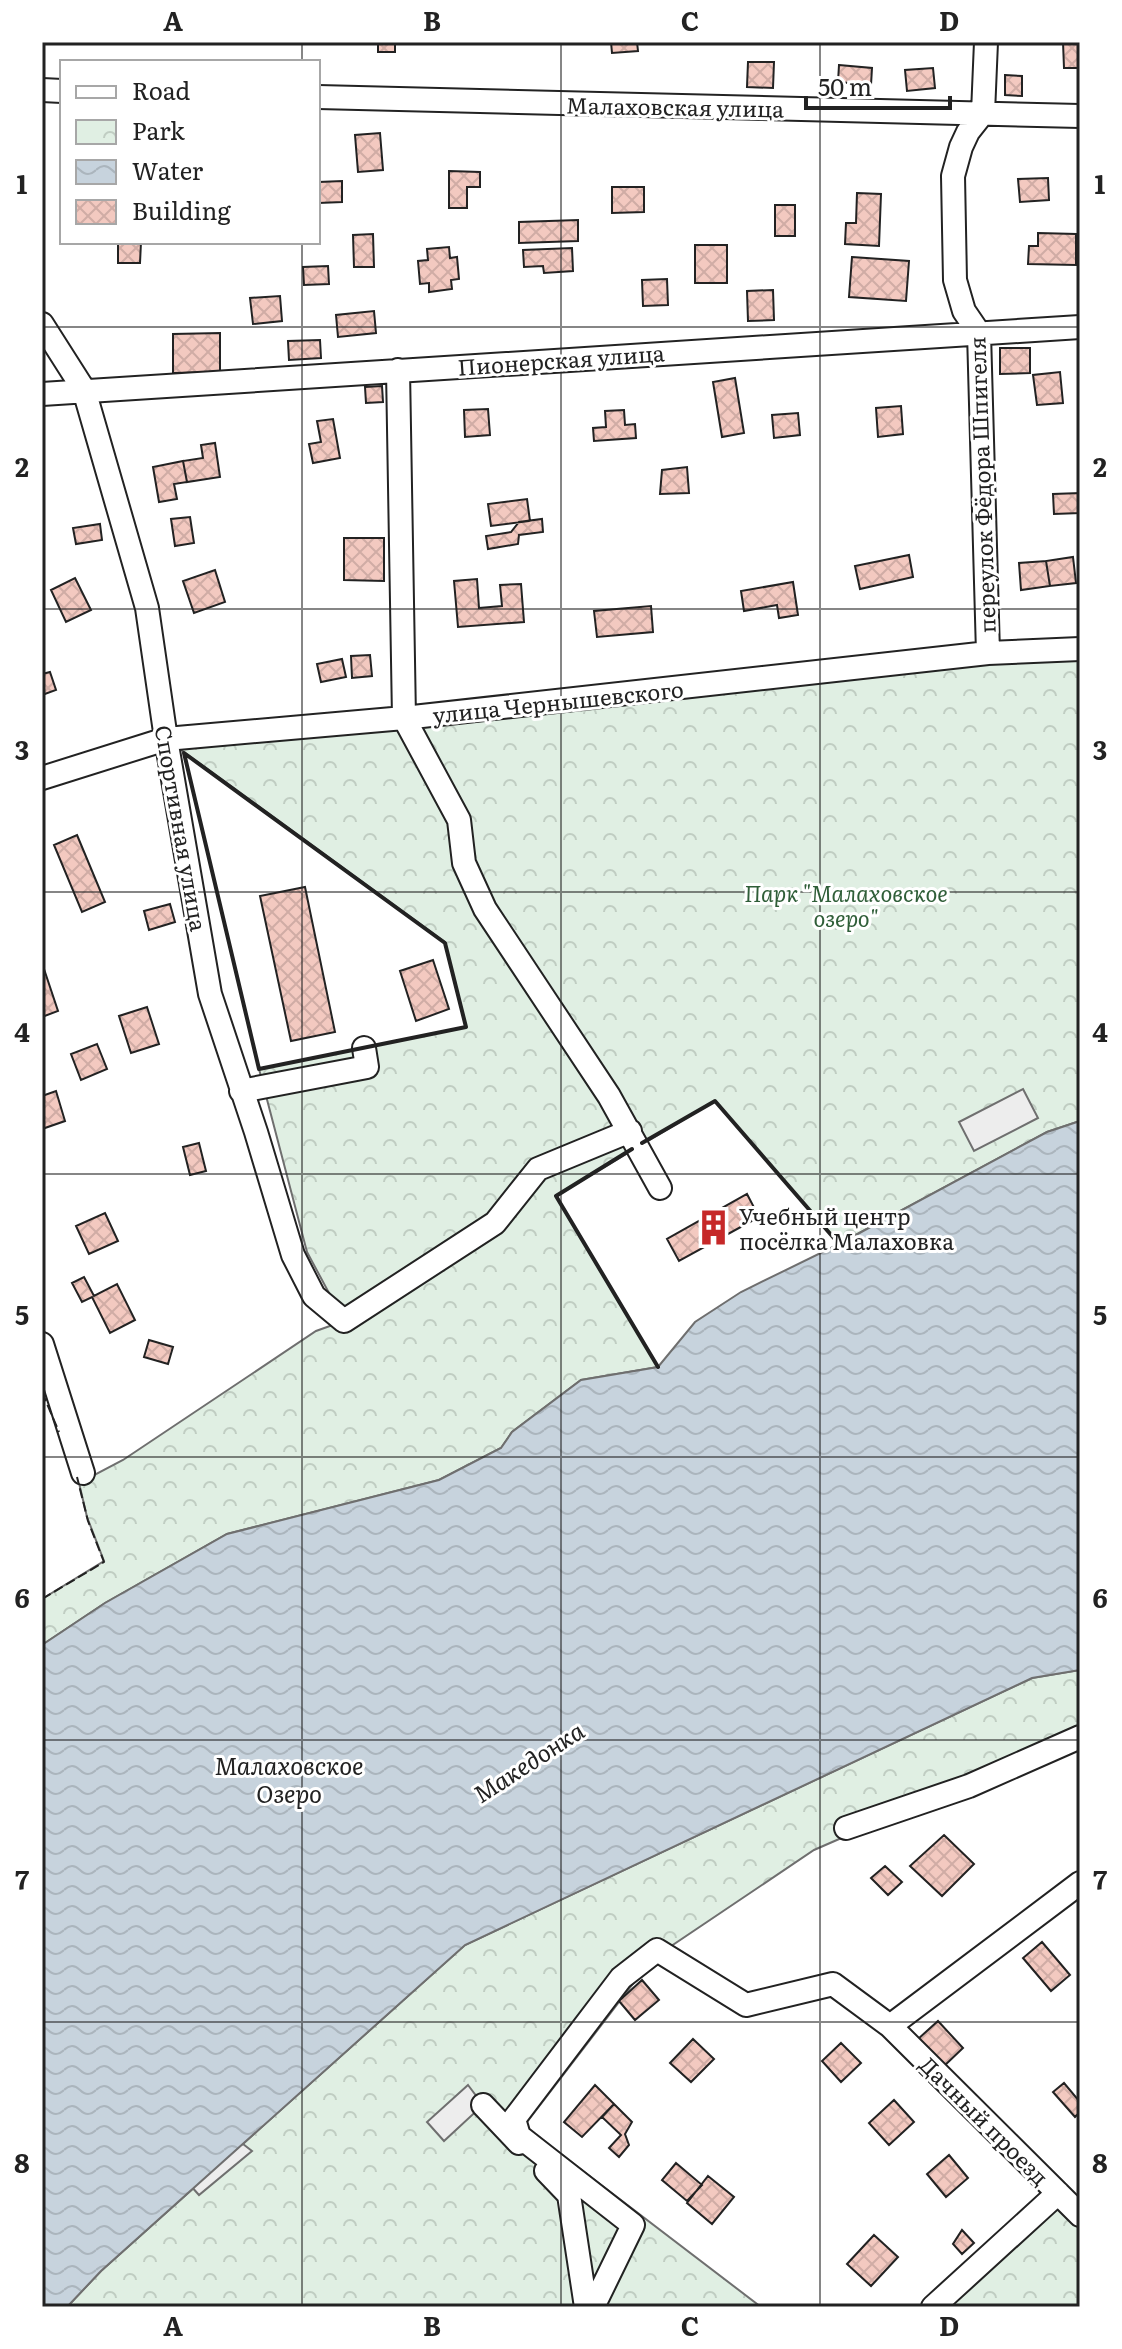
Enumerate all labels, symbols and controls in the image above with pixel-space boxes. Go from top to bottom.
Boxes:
text: A [163,0,183,39]
text: B [423,0,441,39]
text: C [681,0,699,39]
text: D [939,0,959,39]
legend [60,60,320,244]
scale bar [806,60,950,110]
text: 50 m [818,68,872,103]
text: Road [132,72,191,107]
street label: Малаховская улица [566,88,784,124]
text: Park [132,112,185,147]
text: Water [132,152,204,187]
text: 1 [17,163,28,202]
text: 1 [1095,163,1106,202]
text: Building [132,192,231,227]
street label: Пионерская улица [456,335,666,383]
street label: переулок Фёдора Шпигеля [959,336,1003,634]
text: 2 [15,446,29,485]
text: 2 [1093,446,1107,485]
street label: улица Чернышевского [431,671,685,731]
street label: Спортивная улица [148,722,216,934]
text: 3 [15,729,29,768]
text: 3 [1093,729,1107,768]
park label: Парк "Малаховское озеро" [744,876,948,934]
text: 4 [14,1011,30,1050]
text: 4 [1092,1011,1108,1050]
place label: Учебный центр посёлка Малаховка [739,1199,954,1257]
building icon: Учебный центр посёлка Малаховка [694,1209,732,1247]
text: 5 [15,1294,29,1333]
text: 5 [1093,1294,1107,1333]
text: 6 [14,1577,30,1616]
text: 6 [1092,1577,1108,1616]
water label: Македонка [466,1712,591,1810]
water label: Малаховское Озеро [214,1747,364,1810]
text: 7 [15,1859,29,1898]
text: 7 [1093,1859,1107,1898]
street label: Дачный проезд [913,2048,1057,2192]
text: 8 [14,2142,30,2181]
text: 8 [1092,2142,1108,2181]
text: A [163,2305,183,2344]
text: B [423,2305,441,2344]
text: C [681,2305,699,2344]
text: D [939,2305,959,2344]

